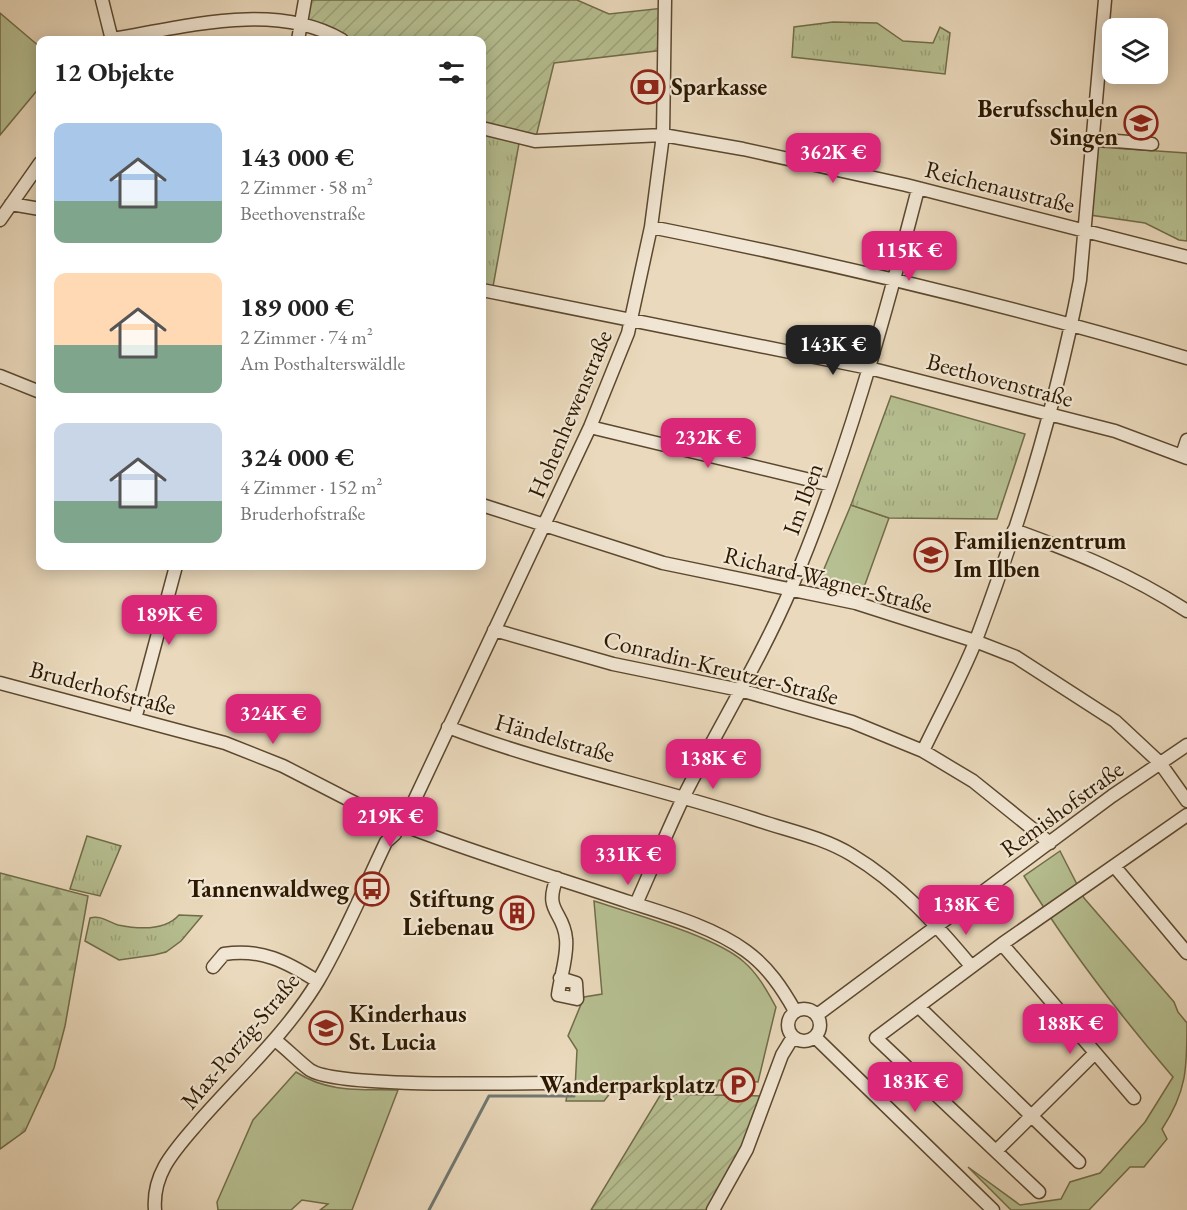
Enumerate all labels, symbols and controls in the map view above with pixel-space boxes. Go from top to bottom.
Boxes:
map controls [1102,18,1168,84]
button: layers [1102,18,1168,84]
text: 12 Objekte [54,55,174,89]
icon: filters [435,56,468,89]
bank icon: Sparkasse [630,69,666,105]
place label: Sparkasse [671,71,767,102]
place label: Berufsschulen Singen [978,93,1118,153]
school or university icon: Berufsschulen Singen [1123,105,1159,141]
pin: 362K € [784,133,882,184]
text: 362K € [800,139,866,165]
text: 143 000 € [240,140,354,174]
icon: home [102,147,174,219]
street label: Reichenaustraße [922,153,1078,220]
text: 2 Zimmer · 58 m² [240,174,373,200]
text: Beethovenstraße [240,200,365,226]
pin: 115K € [860,231,958,282]
text: 115K € [876,237,942,263]
text: 189 000 € [240,290,354,324]
icon: home [102,297,174,369]
text: 2 Zimmer · 74 m² [240,324,373,350]
street label: Hohenhewenstraße [520,325,619,502]
pin: 143K € [784,325,882,376]
text: 143K € [800,331,866,357]
street label: Beethovenstraße [924,345,1077,414]
text: Am Posthalterswäldle [240,350,405,376]
pin: 232K € [659,418,757,469]
text: 232K € [675,424,741,450]
text: 324 000 € [240,440,354,474]
icon: home [102,447,174,519]
street label: Im Iben [775,458,830,539]
text: 4 Zimmer · 152 m² [240,474,383,500]
text: Bruderhofstraße [240,500,365,526]
place label: Familienzentrum Im Ilben [954,525,1126,584]
school or university icon: Familienzentrum Im Ilben [913,537,949,573]
street label: Richard-Wagner-Straße [721,539,936,620]
pin: 189K € [120,595,218,646]
text: 189K € [136,601,202,627]
street label: Conradin-Kreutzer-Straße [600,623,842,712]
street label: Bruderhofstraße [26,653,180,722]
pin: 324K € [224,694,322,745]
text: 324K € [240,700,306,726]
street label: Händelstraße [492,706,619,769]
pin: 138K € [664,739,762,790]
text: 138K € [680,745,746,771]
street label: Remishofstraße [994,753,1129,864]
pin: 219K € [341,797,439,848]
text: 219K € [357,803,423,829]
pin: 331K € [579,835,677,886]
text: 331K € [595,841,661,867]
bus stop icon: Tannenwaldweg [354,871,390,907]
place label: Tannenwaldweg [187,873,350,905]
place label: Stiftung Liebenau [403,883,495,942]
pin: 138K € [917,885,1015,936]
text: 138K € [933,891,999,917]
building icon: Stiftung Liebenau [499,895,535,931]
street label: Max-Porzig-Straße [173,966,306,1115]
place label: Kinderhaus St. Lucia [349,998,467,1057]
pin: 188K € [1021,1004,1119,1055]
school or university icon: Kinderhaus St. Lucia [308,1010,344,1046]
text: 188K € [1037,1010,1103,1036]
pin: 183K € [866,1062,964,1113]
parking icon: Wanderparkplatz [720,1067,756,1103]
text: 183K € [882,1068,948,1094]
place label: Wanderparkplatz [540,1069,716,1100]

